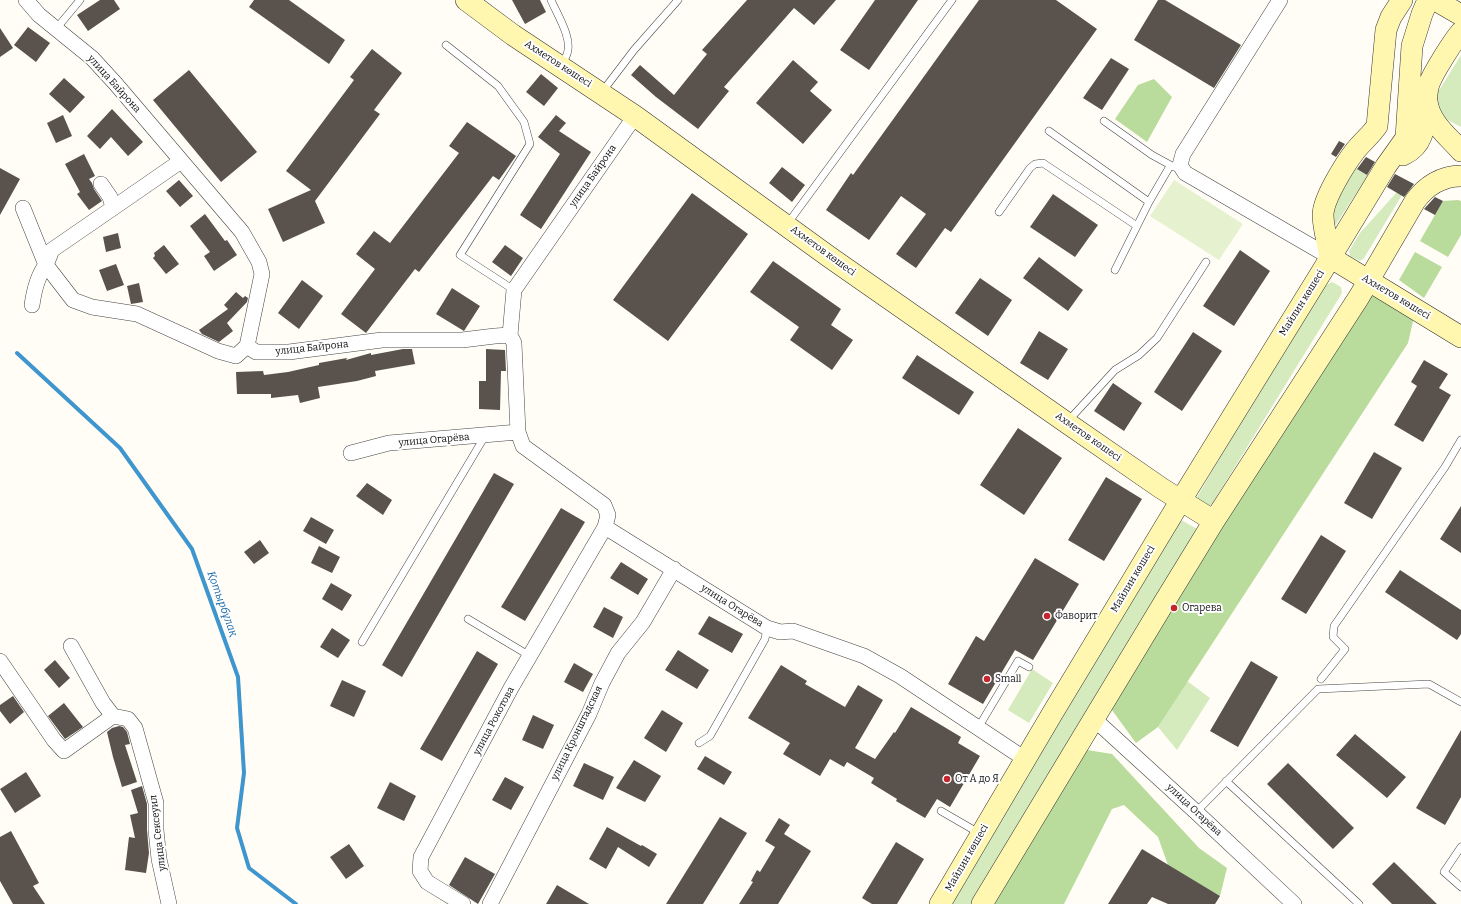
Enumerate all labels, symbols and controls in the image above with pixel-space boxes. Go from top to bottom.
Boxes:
street label: Ахметов көшесі [522,38,594,90]
street label: улица Байрона [85,53,143,115]
street label: улица Байрона [567,142,619,210]
street label: Ахметов көшесі [788,223,858,279]
street label: Майлин көшесі [1277,268,1327,338]
street label: Ахметов көшесі [1360,272,1432,322]
street label: улица Байрона [275,338,349,358]
street label: Ахметов көшесі [1053,410,1123,464]
street label: улица Огарёва [398,431,470,449]
street label: Майлин көшесі [1108,543,1158,615]
water label: Қотырбұлақ [204,569,240,639]
street label: улица Огарёва [699,582,765,630]
place label: Огарева [1182,602,1222,614]
marker: Огарева [1169,603,1179,613]
place label: Фаворит [1055,610,1097,622]
marker: Фаворит [1042,611,1052,621]
place label: Small [995,673,1021,685]
marker: Small [982,674,992,684]
street label: улица Кронштадская [549,684,605,782]
street label: улица Рокотова [471,685,517,757]
place label: От А до Я [955,773,999,785]
marker: От А до Я [942,774,952,784]
street label: улица Огарёва [1164,781,1224,839]
street label: улица Сексеуил [147,794,169,872]
street label: Майлин көшесі [943,822,991,894]

